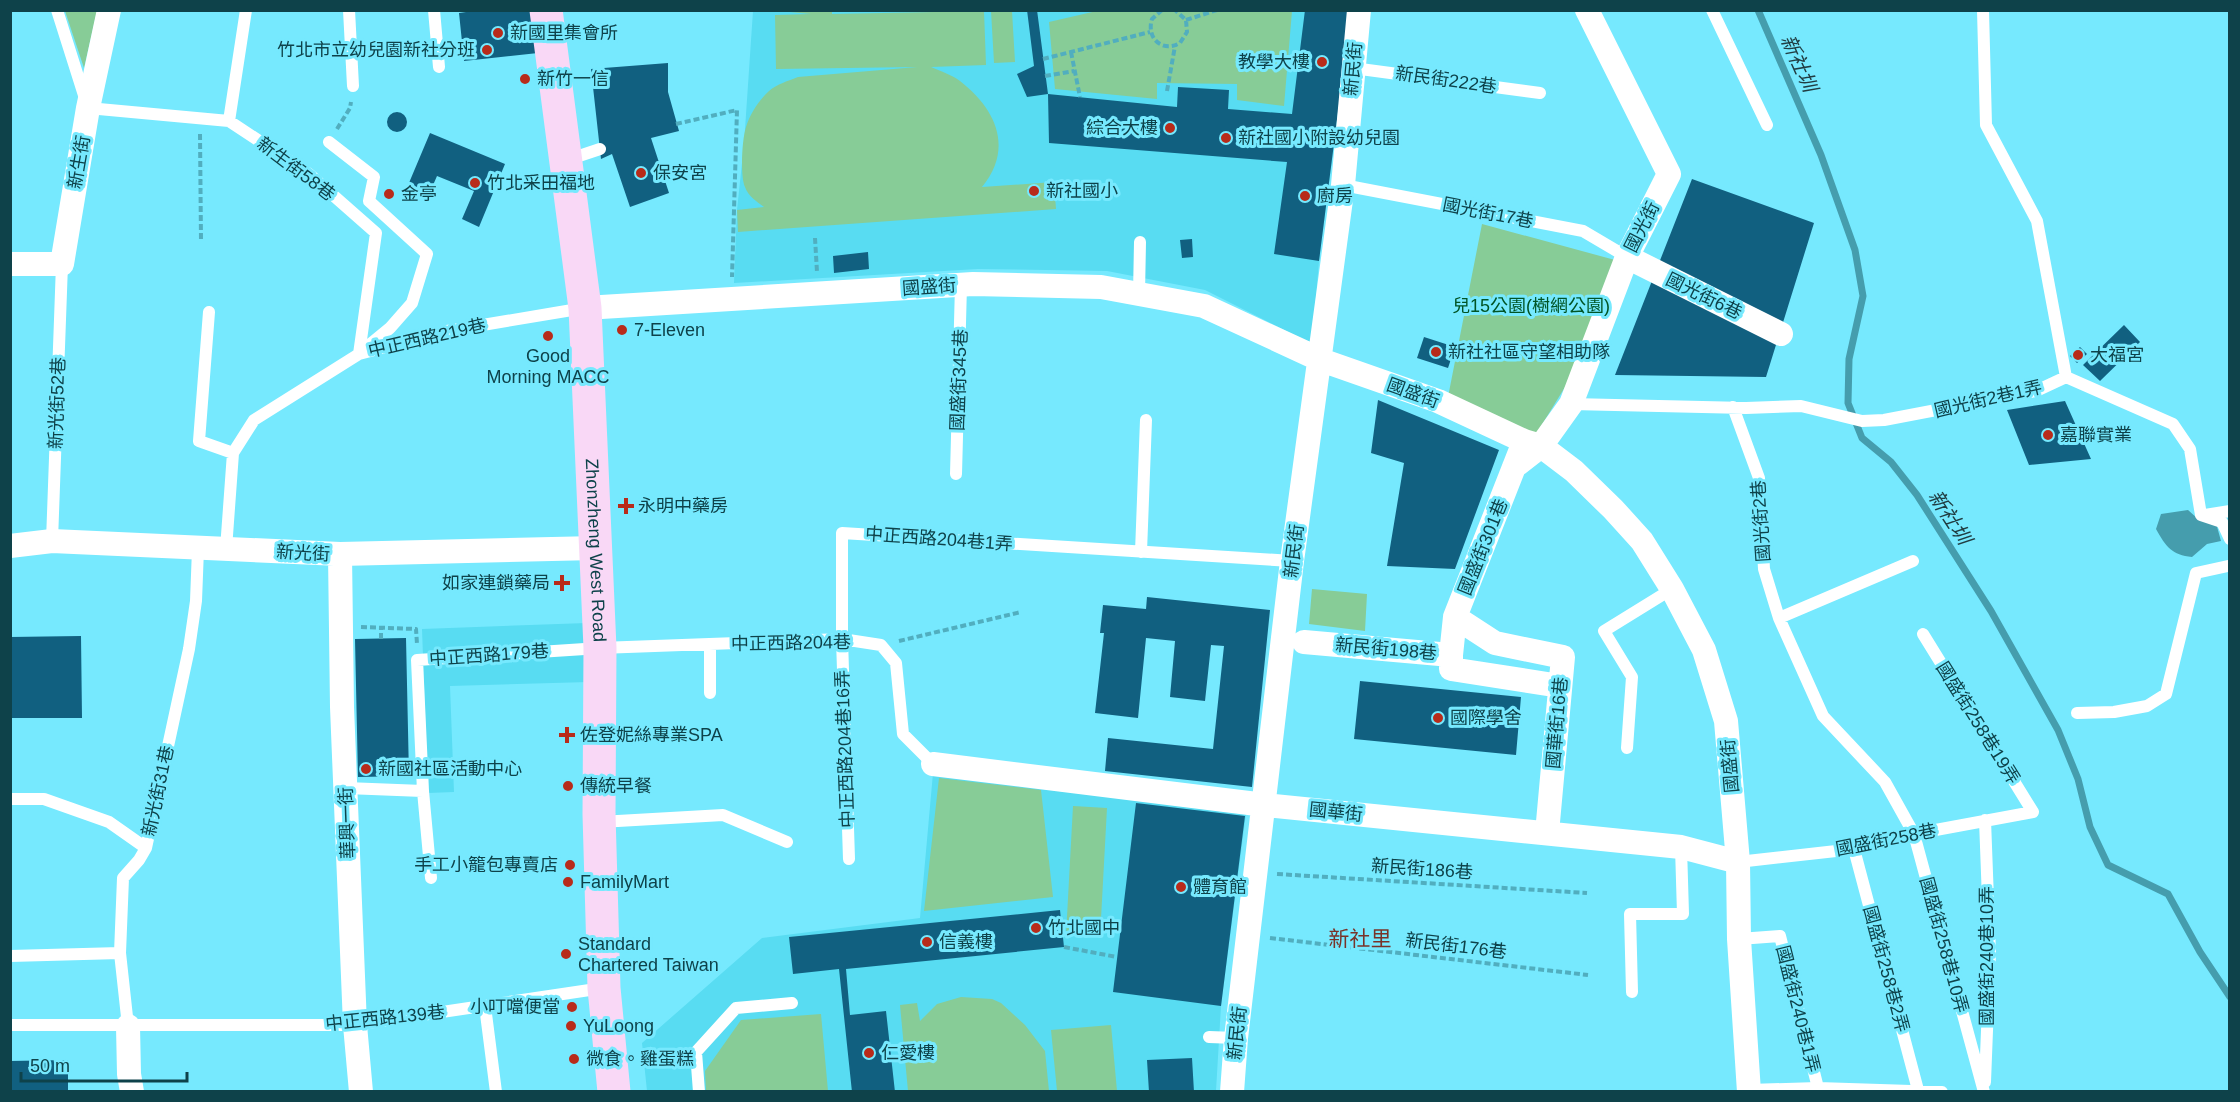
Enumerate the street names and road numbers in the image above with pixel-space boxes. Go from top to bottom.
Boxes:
street label: 新民街 [1341,41,1365,97]
street label: 新民街222巷 [1394,63,1498,97]
street label: 新生街58巷 [253,133,339,205]
street label: 新生街 [64,134,94,190]
street label: 國光街17巷 [1441,194,1535,232]
street label: 國光街 [1621,198,1663,256]
street label: 國光街6巷 [1663,269,1745,323]
street label: 國盛街 [901,275,957,299]
street label: 中正西路219巷 [366,315,488,361]
street label: 國盛街345巷 [947,329,971,431]
street label: 新光街52巷 [45,357,69,449]
street label: 國盛街 [1384,374,1442,412]
street label: 國光街2巷1弄 [1932,377,2044,421]
street label: Zhonzheng West Road [582,458,610,643]
street label: 國光街2巷 [1748,479,1774,563]
street label: 國盛街301巷 [1455,496,1511,598]
street label: 新民街 [1281,523,1307,579]
street label: 中正西路204巷1弄 [864,524,1014,554]
street label: 新光街 [276,542,330,564]
street label: 中正西路204巷 [731,632,851,654]
street label: 新民街198巷 [1334,635,1438,663]
street label: 中正西路179巷 [428,641,550,669]
street label: 國盛街258巷19弄 [1932,658,2024,788]
street label: 中正西路204巷16弄 [832,670,858,828]
street label: 國華街16巷 [1543,676,1571,770]
street label: 國盛街 [1718,738,1742,794]
street label: 新光街31巷 [139,744,177,838]
street label: 華興一街 [336,787,358,859]
street label: 國華街 [1308,799,1364,825]
street label: 國盛街258巷 [1834,820,1938,860]
street label: 新民街186巷 [1370,855,1474,883]
street label: 國盛街258巷10弄 [1916,875,1972,1015]
street label: 國盛街240巷10弄 [1977,886,1997,1026]
street label: 國盛街258巷2弄 [1860,904,1912,1034]
street label: 新民街176巷 [1404,930,1508,962]
street label: 國盛街240巷1弄 [1773,943,1823,1075]
street label: 中正西路139巷 [324,1002,446,1034]
street label: 新民街 [1224,1005,1250,1061]

